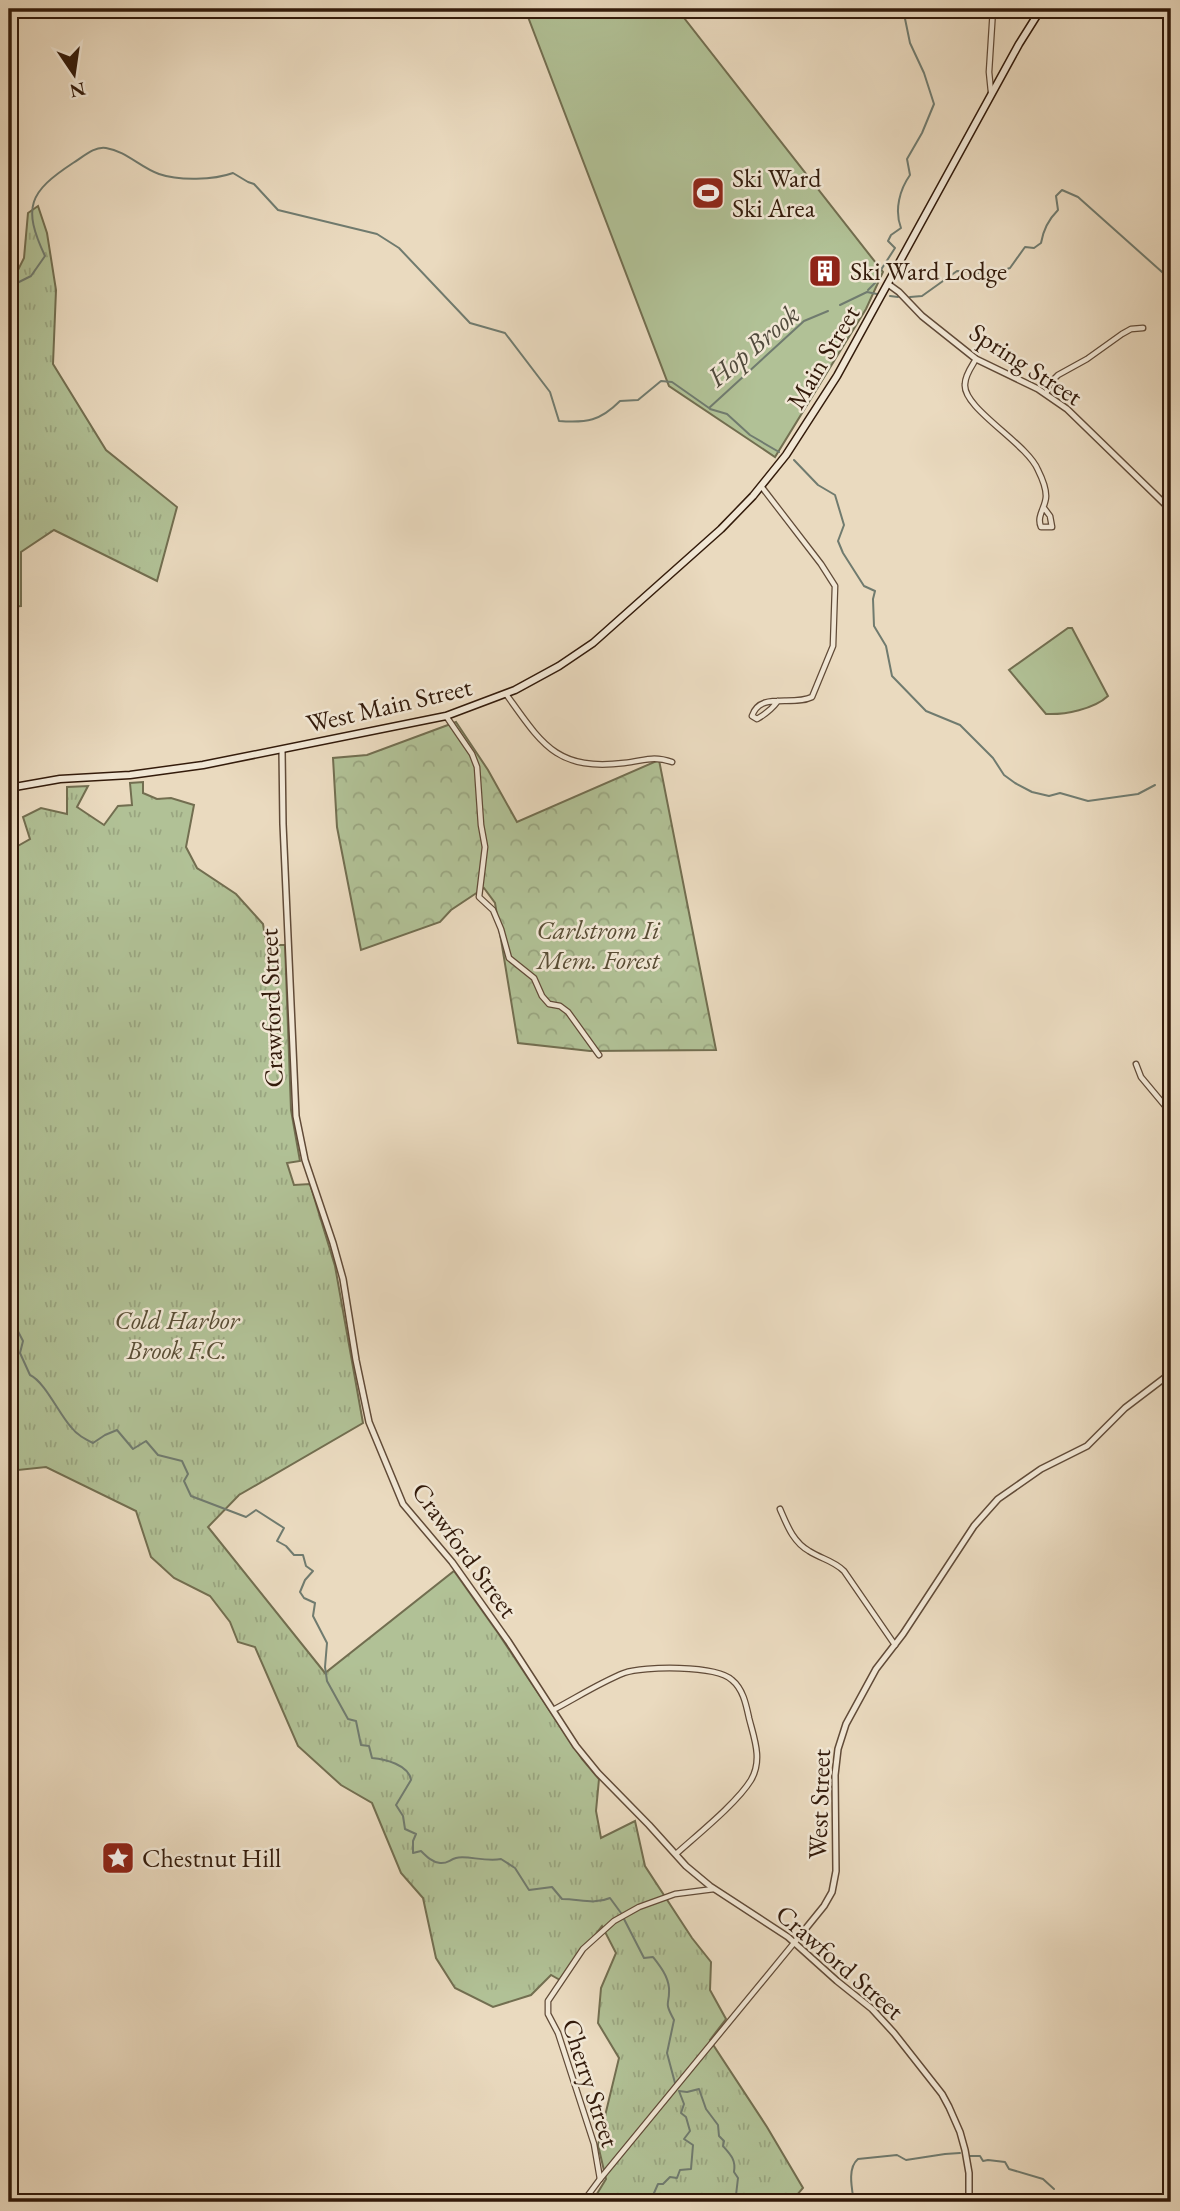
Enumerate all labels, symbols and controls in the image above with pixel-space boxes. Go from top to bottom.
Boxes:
north arrow [38,38,108,108]
text: N [67,76,88,104]
place label: Ski Ward Ski Area [732,161,822,225]
sports icon: Ski Ward Ski Area [689,174,727,212]
building icon: Ski Ward Lodge [806,252,844,290]
place label: Ski Ward Lodge [850,254,1007,288]
water label: Hop Brook [699,296,807,395]
street label: Main Street [779,299,867,415]
street label: Spring Street [963,315,1089,413]
street label: West Main Street [303,669,475,741]
park label: Carlstrom Ii Mem. Forest [535,913,661,977]
street label: Crawford Street [251,928,291,1088]
park label: Cold Harbor Brook F.C. [115,1303,241,1367]
street label: Crawford Street [404,1476,526,1624]
street label: West Street [800,1748,838,1860]
place icon: Chestnut Hill [99,1839,137,1877]
place label: Chestnut Hill [142,1841,281,1875]
street label: Crawford Street [769,1897,911,2027]
street label: Cherry Street [554,2014,628,2152]

